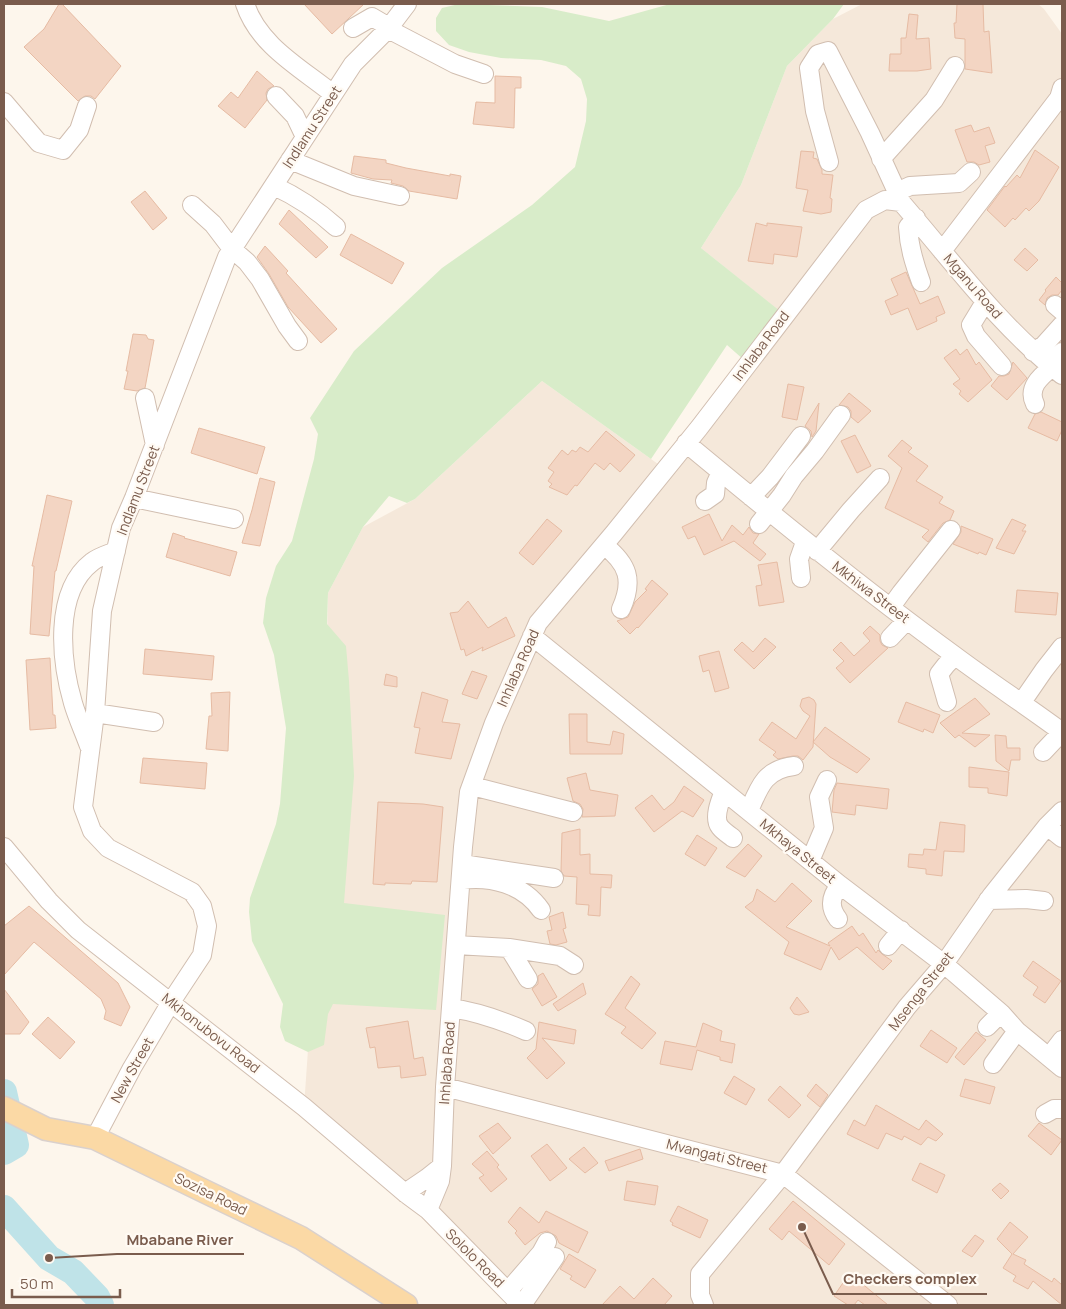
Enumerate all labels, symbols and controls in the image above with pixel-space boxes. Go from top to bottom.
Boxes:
street label: Indlamu Street [278,81,346,172]
street label: Mganu Road [940,249,1007,322]
street label: Inhlaba Road [728,307,793,385]
street label: Indlamu Street [112,442,164,538]
street label: Mkhiwa Street [829,556,914,627]
street label: Inhlaba Road [492,626,543,710]
street label: Mkhaya Street [756,814,841,888]
street label: Msenga Street [884,947,958,1034]
street label: Mkhonubovu Road [158,988,264,1077]
street label: Inhlaba Road [434,1021,459,1105]
street label: New Street [106,1033,158,1106]
street label: Mvangati Street [665,1134,770,1177]
street label: Sozisa Road [172,1168,251,1219]
callout: Mbabane River [117,1224,244,1254]
street label: Sololo Road [442,1224,509,1291]
text: Mbabane River [127,1229,234,1250]
callout: Checkers complex [833,1264,987,1294]
scale bar [12,1266,120,1298]
text: Checkers complex [843,1268,977,1289]
text: 50 m [20,1273,54,1294]

